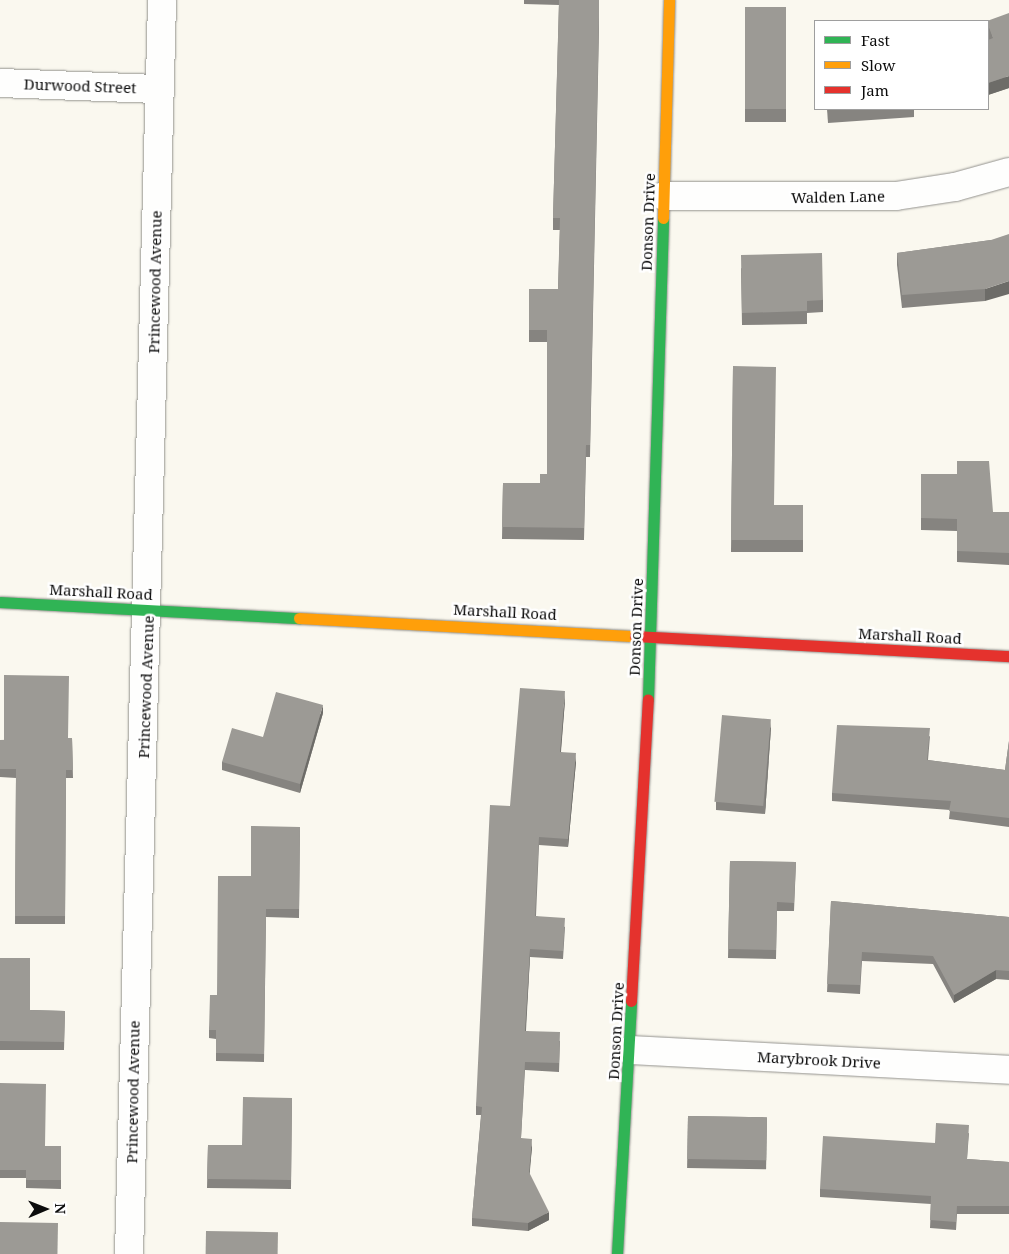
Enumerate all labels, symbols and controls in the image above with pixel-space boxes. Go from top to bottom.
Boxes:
legend [814,20,989,110]
text: Fast [861,30,890,50]
text: Slow [861,55,895,75]
street label: Durwood Street [23,75,137,97]
text: Jam [861,80,889,100]
street label: Donson Drive [637,173,659,271]
street label: Walden Lane [791,187,885,207]
street label: Princewood Avenue [145,210,165,354]
street label: Donson Drive [625,578,647,676]
street label: Marshall Road [49,580,153,604]
street label: Marshall Road [453,600,557,624]
street label: Princewood Avenue [135,615,157,759]
street label: Marshall Road [858,624,962,648]
street label: Donson Drive [604,982,628,1080]
street label: Princewood Avenue [123,1020,143,1164]
street label: Marybrook Drive [757,1048,881,1072]
north arrow [20,1184,70,1234]
text: N [51,1203,70,1214]

